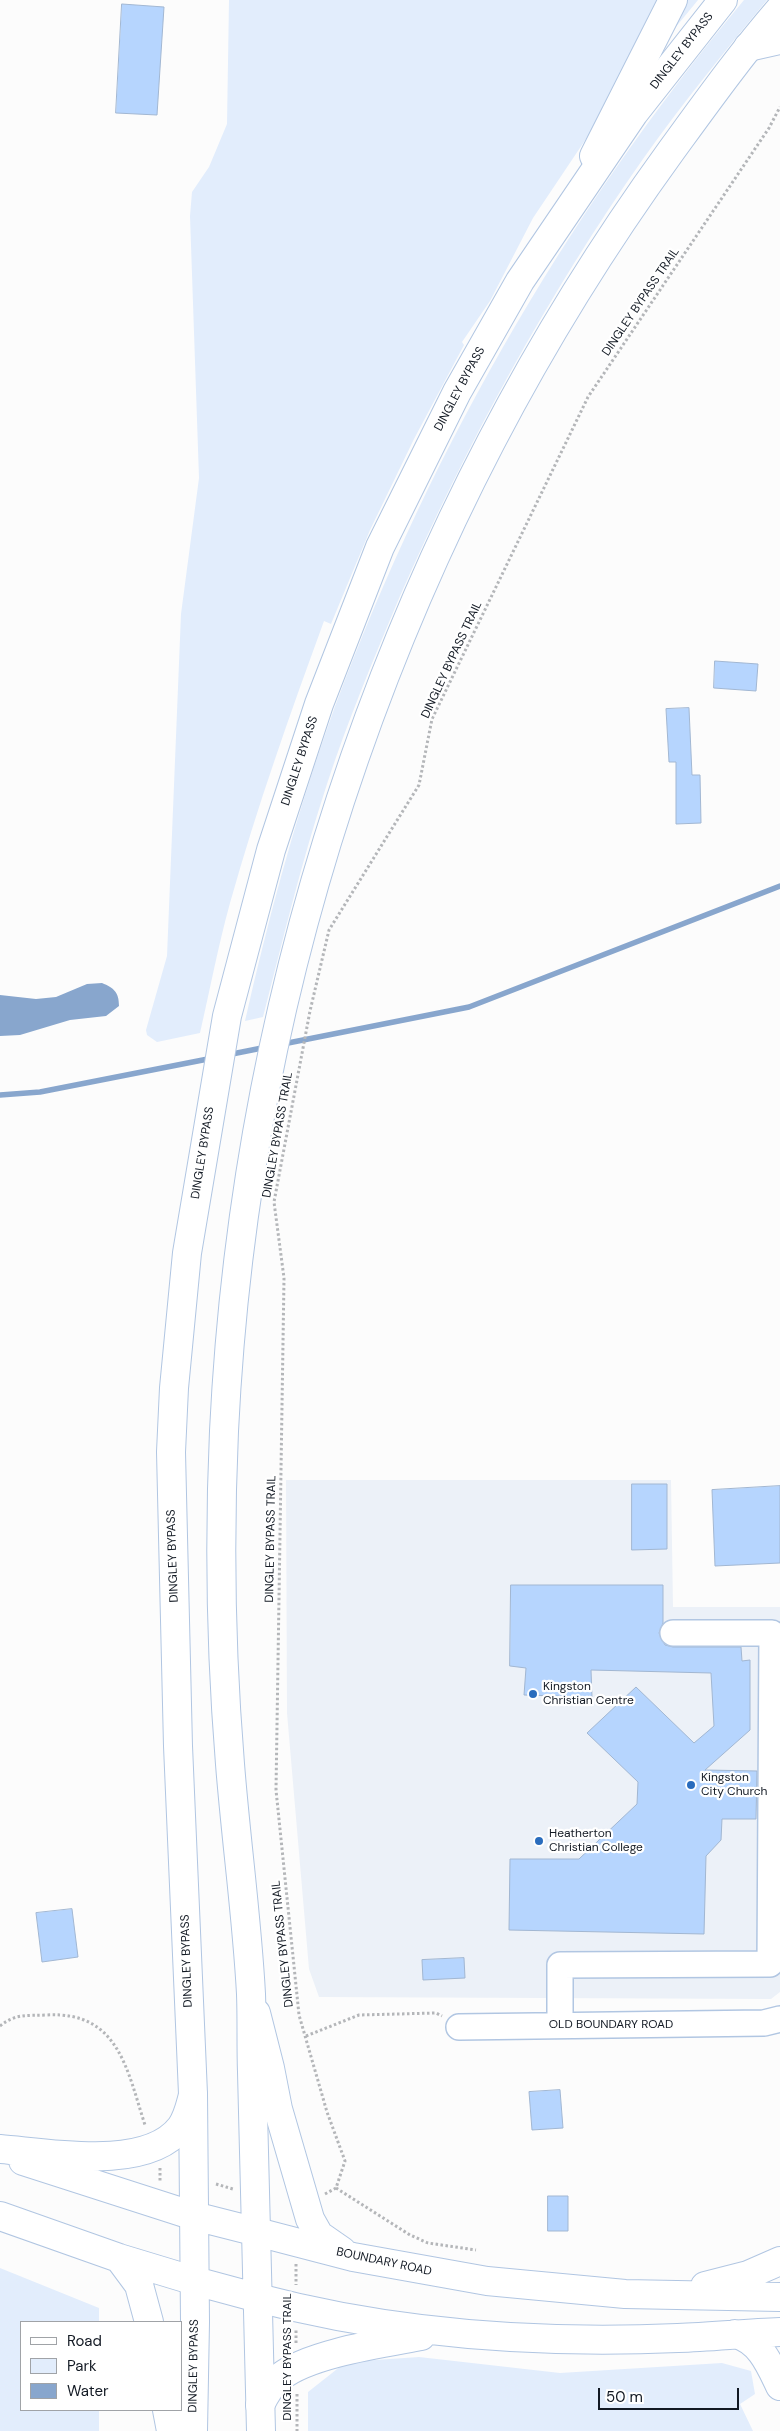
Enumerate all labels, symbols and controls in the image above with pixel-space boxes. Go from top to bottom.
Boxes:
street label: DINGLEY BYPASS [648,10,716,92]
street label: DINGLEY BYPASS TRAIL [599,245,683,359]
street label: DINGLEY BYPASS [432,344,488,434]
street label: DINGLEY BYPASS TRAIL [419,599,485,721]
street label: DINGLEY BYPASS [279,714,321,808]
street label: DINGLEY BYPASS TRAIL [260,1071,296,1199]
street label: DINGLEY BYPASS [189,1106,217,1200]
street label: DINGLEY BYPASS TRAIL [263,1475,279,1603]
street label: DINGLEY BYPASS [164,1509,182,1603]
place label: Kingston Christian Centre [543,1680,634,1708]
marker: Kingston Christian Centre [527,1688,539,1700]
place label: Kingston City Church [701,1771,767,1799]
marker: Kingston City Church [685,1779,697,1791]
place label: Heatherton Christian College [549,1827,643,1855]
marker: Heatherton Christian College [533,1835,545,1847]
street label: DINGLEY BYPASS TRAIL [269,1880,297,2008]
street label: DINGLEY BYPASS [178,1914,196,2008]
street label: OLD BOUNDARY ROAD [549,2018,673,2032]
street label: BOUNDARY ROAD [335,2245,433,2279]
street label: DINGLEY BYPASS TRAIL [281,2293,295,2421]
street label: DINGLEY BYPASS [186,2319,202,2413]
legend [20,2321,182,2411]
text: Road [67,2331,102,2351]
text: Park [67,2356,97,2376]
scale bar [600,2378,741,2410]
text: Water [67,2381,108,2401]
text: 50 m [606,2387,643,2407]

